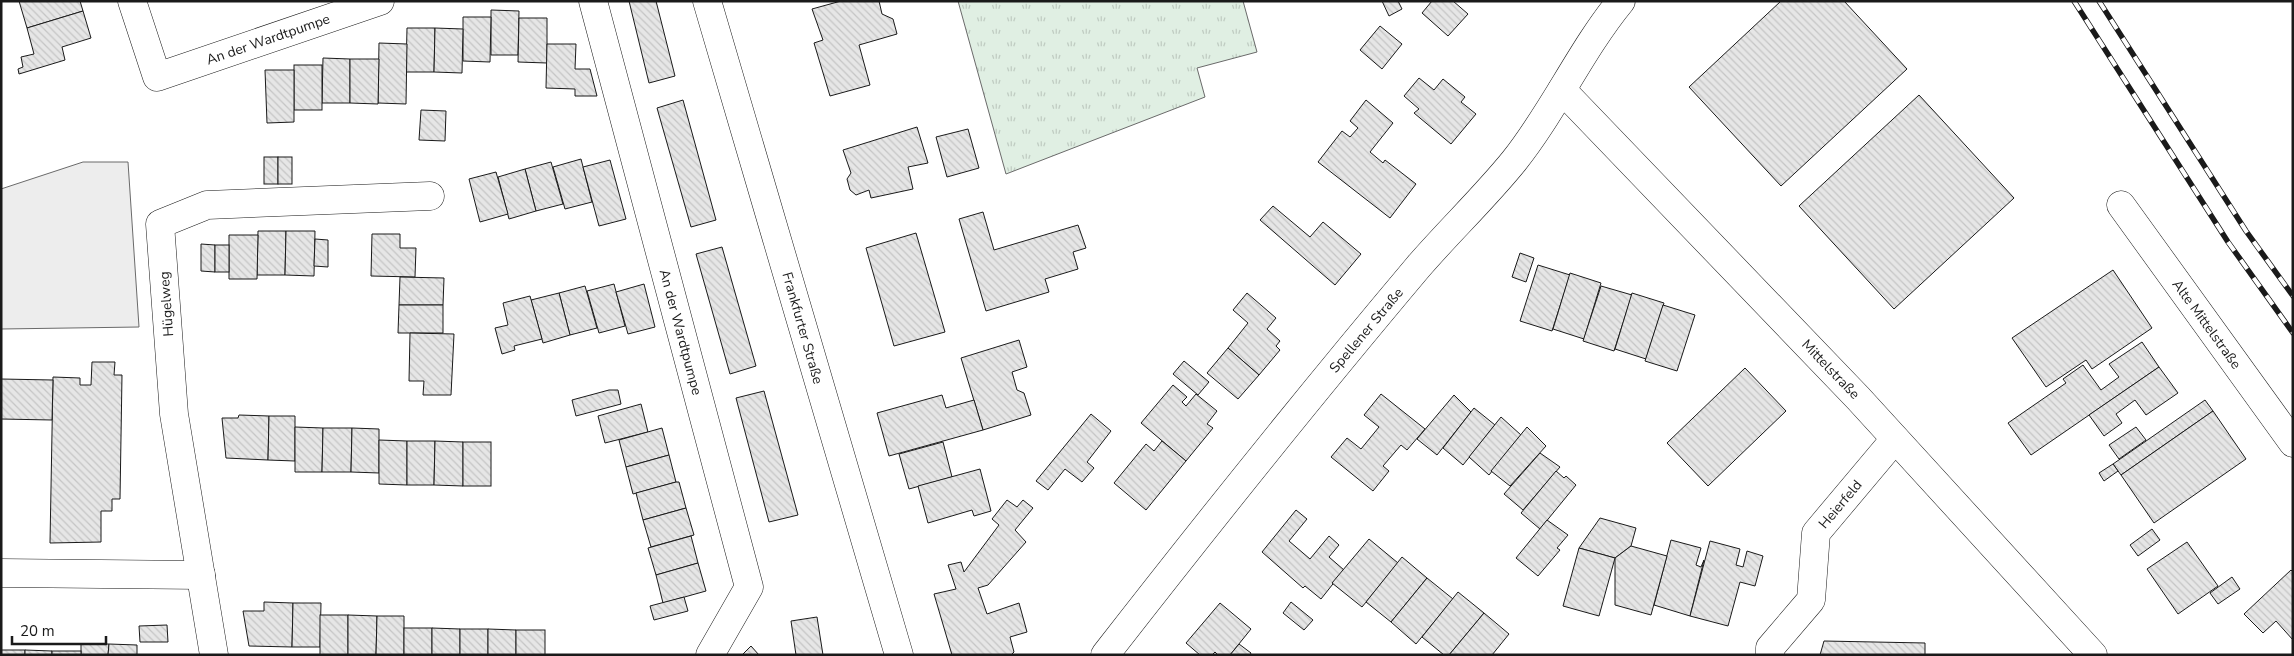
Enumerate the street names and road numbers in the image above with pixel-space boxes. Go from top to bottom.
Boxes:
street label: An der Wardtpumpe [204,9,333,70]
street label: An der Wardtpumpe [655,267,706,397]
street label: Frankfurter Straße [777,270,828,386]
street label: Hügelweg [155,271,178,337]
street label: Alte Mittelstraße [2168,276,2246,373]
street label: Spellener Straße [1325,284,1408,377]
street label: Mittelstraße [1797,335,1864,403]
street label: Heierfeld [1814,476,1866,533]

